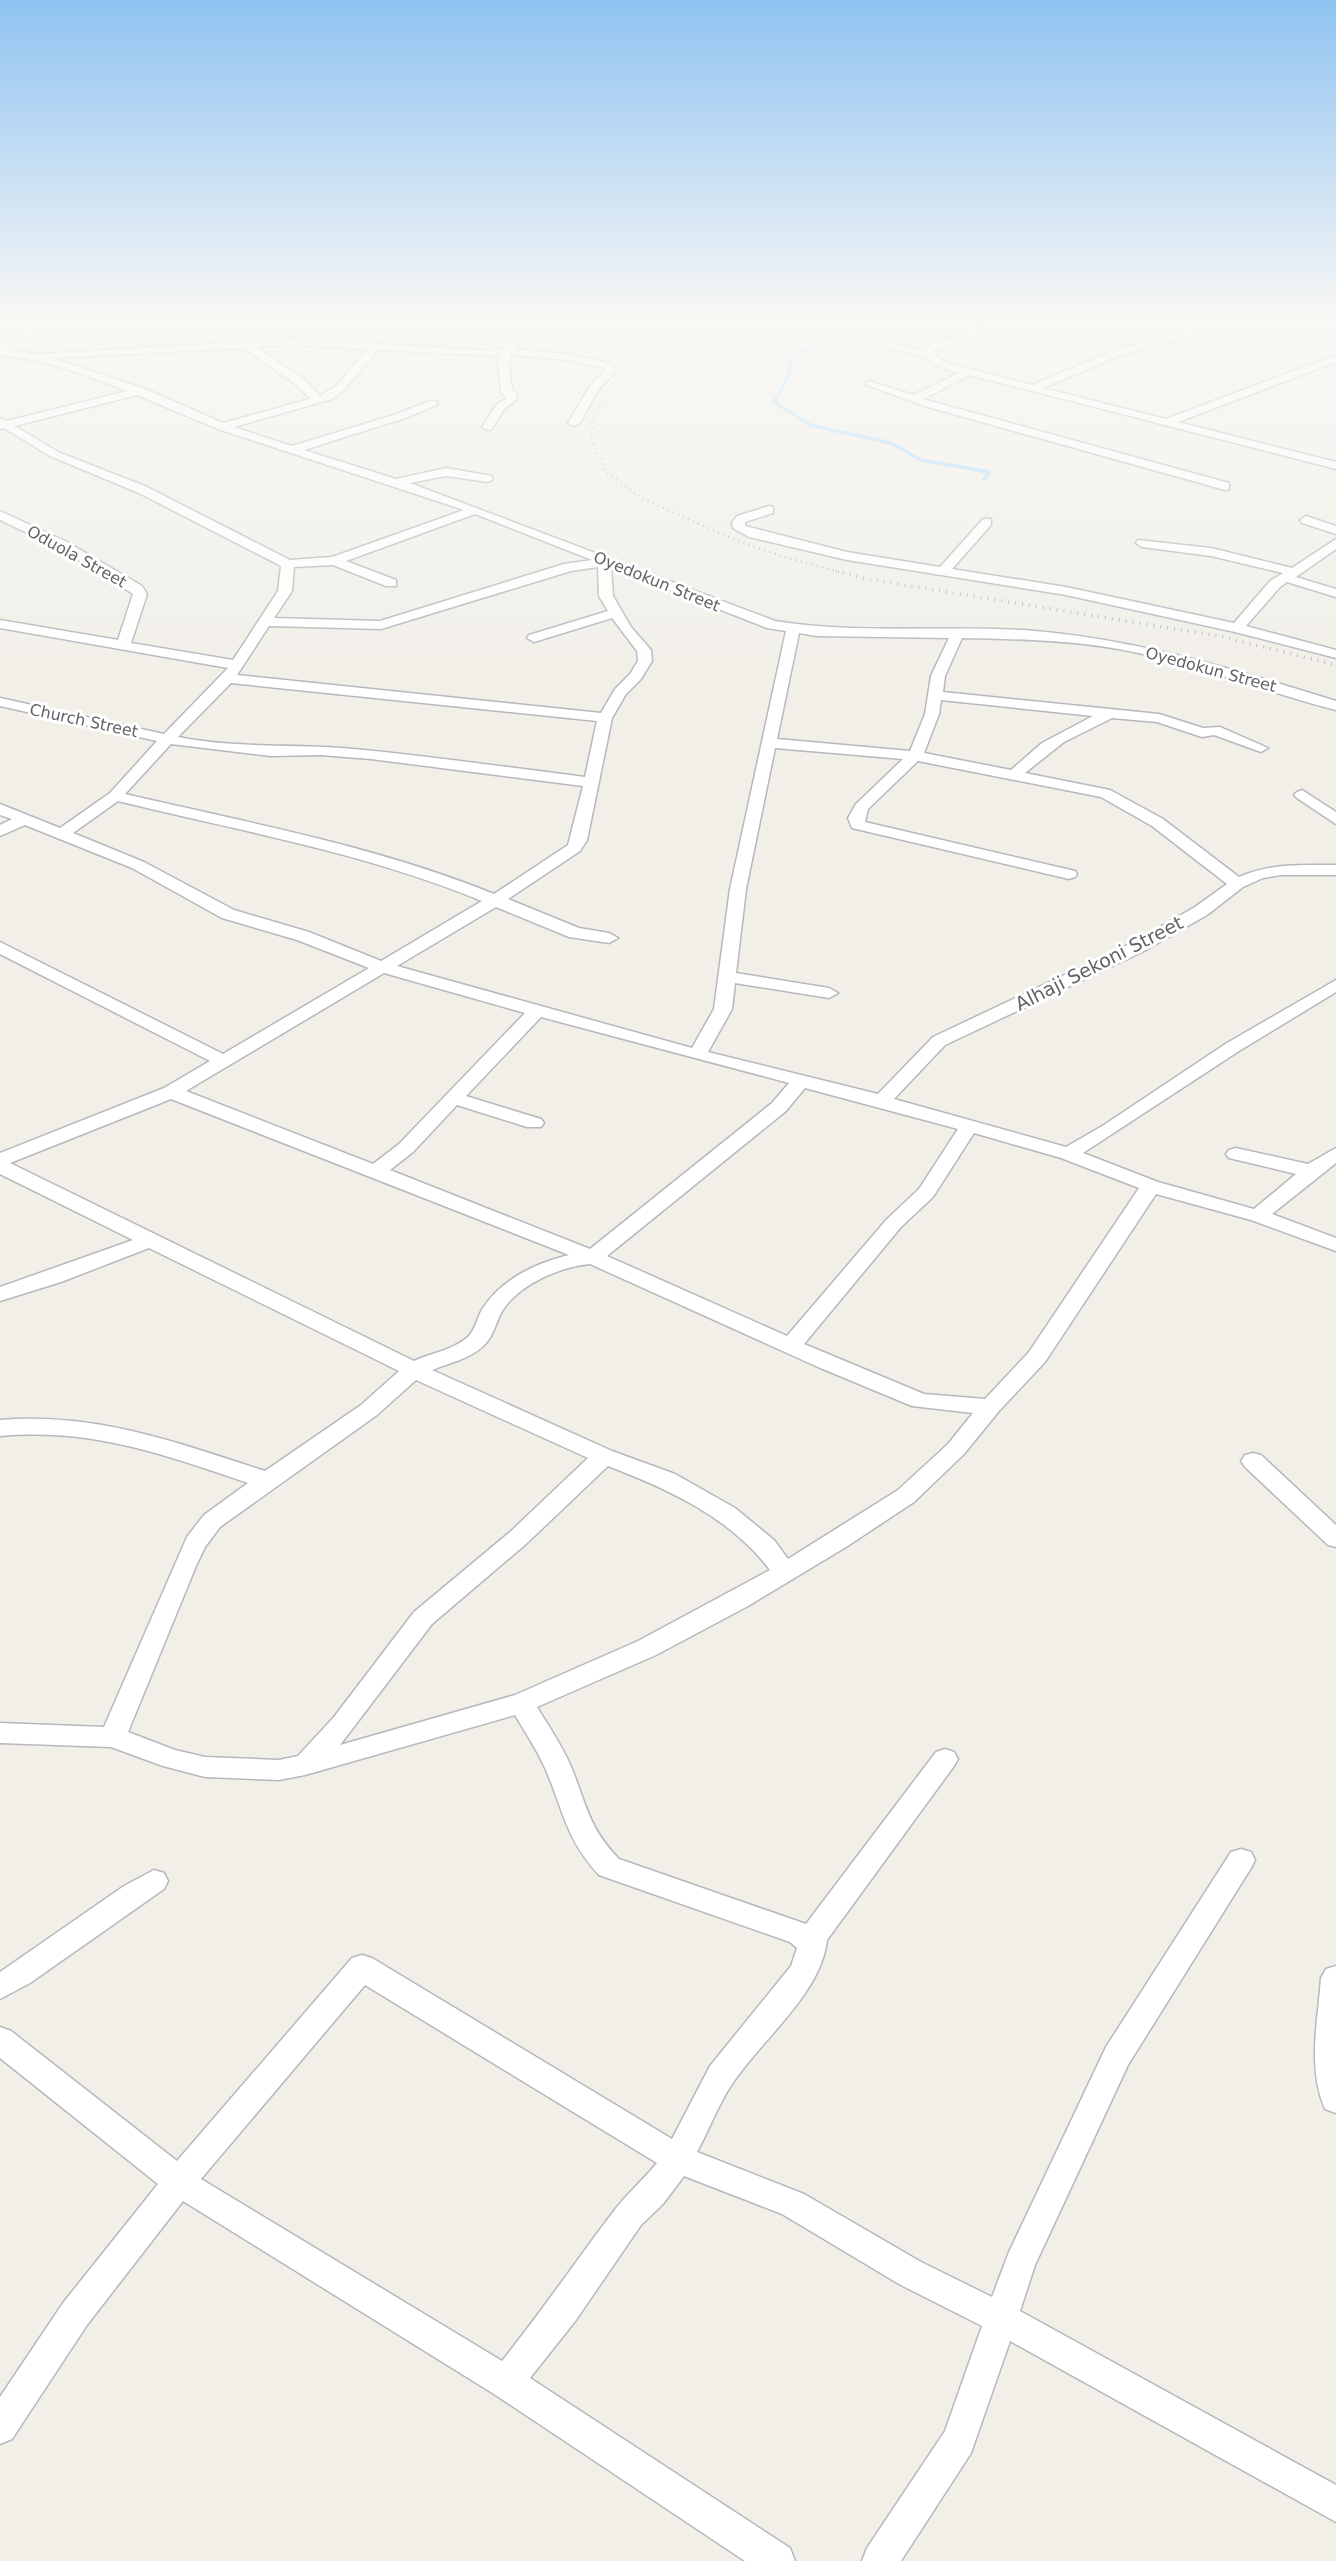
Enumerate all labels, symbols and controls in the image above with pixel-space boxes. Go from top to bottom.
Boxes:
street label: Oduola Street [24,521,130,592]
street label: Oyedokun Street [591,547,723,615]
street label: Oyedokun Street [1143,643,1278,696]
street label: Church Street [28,700,140,741]
street label: Alhaji Sekoni Street [1011,911,1187,1015]

